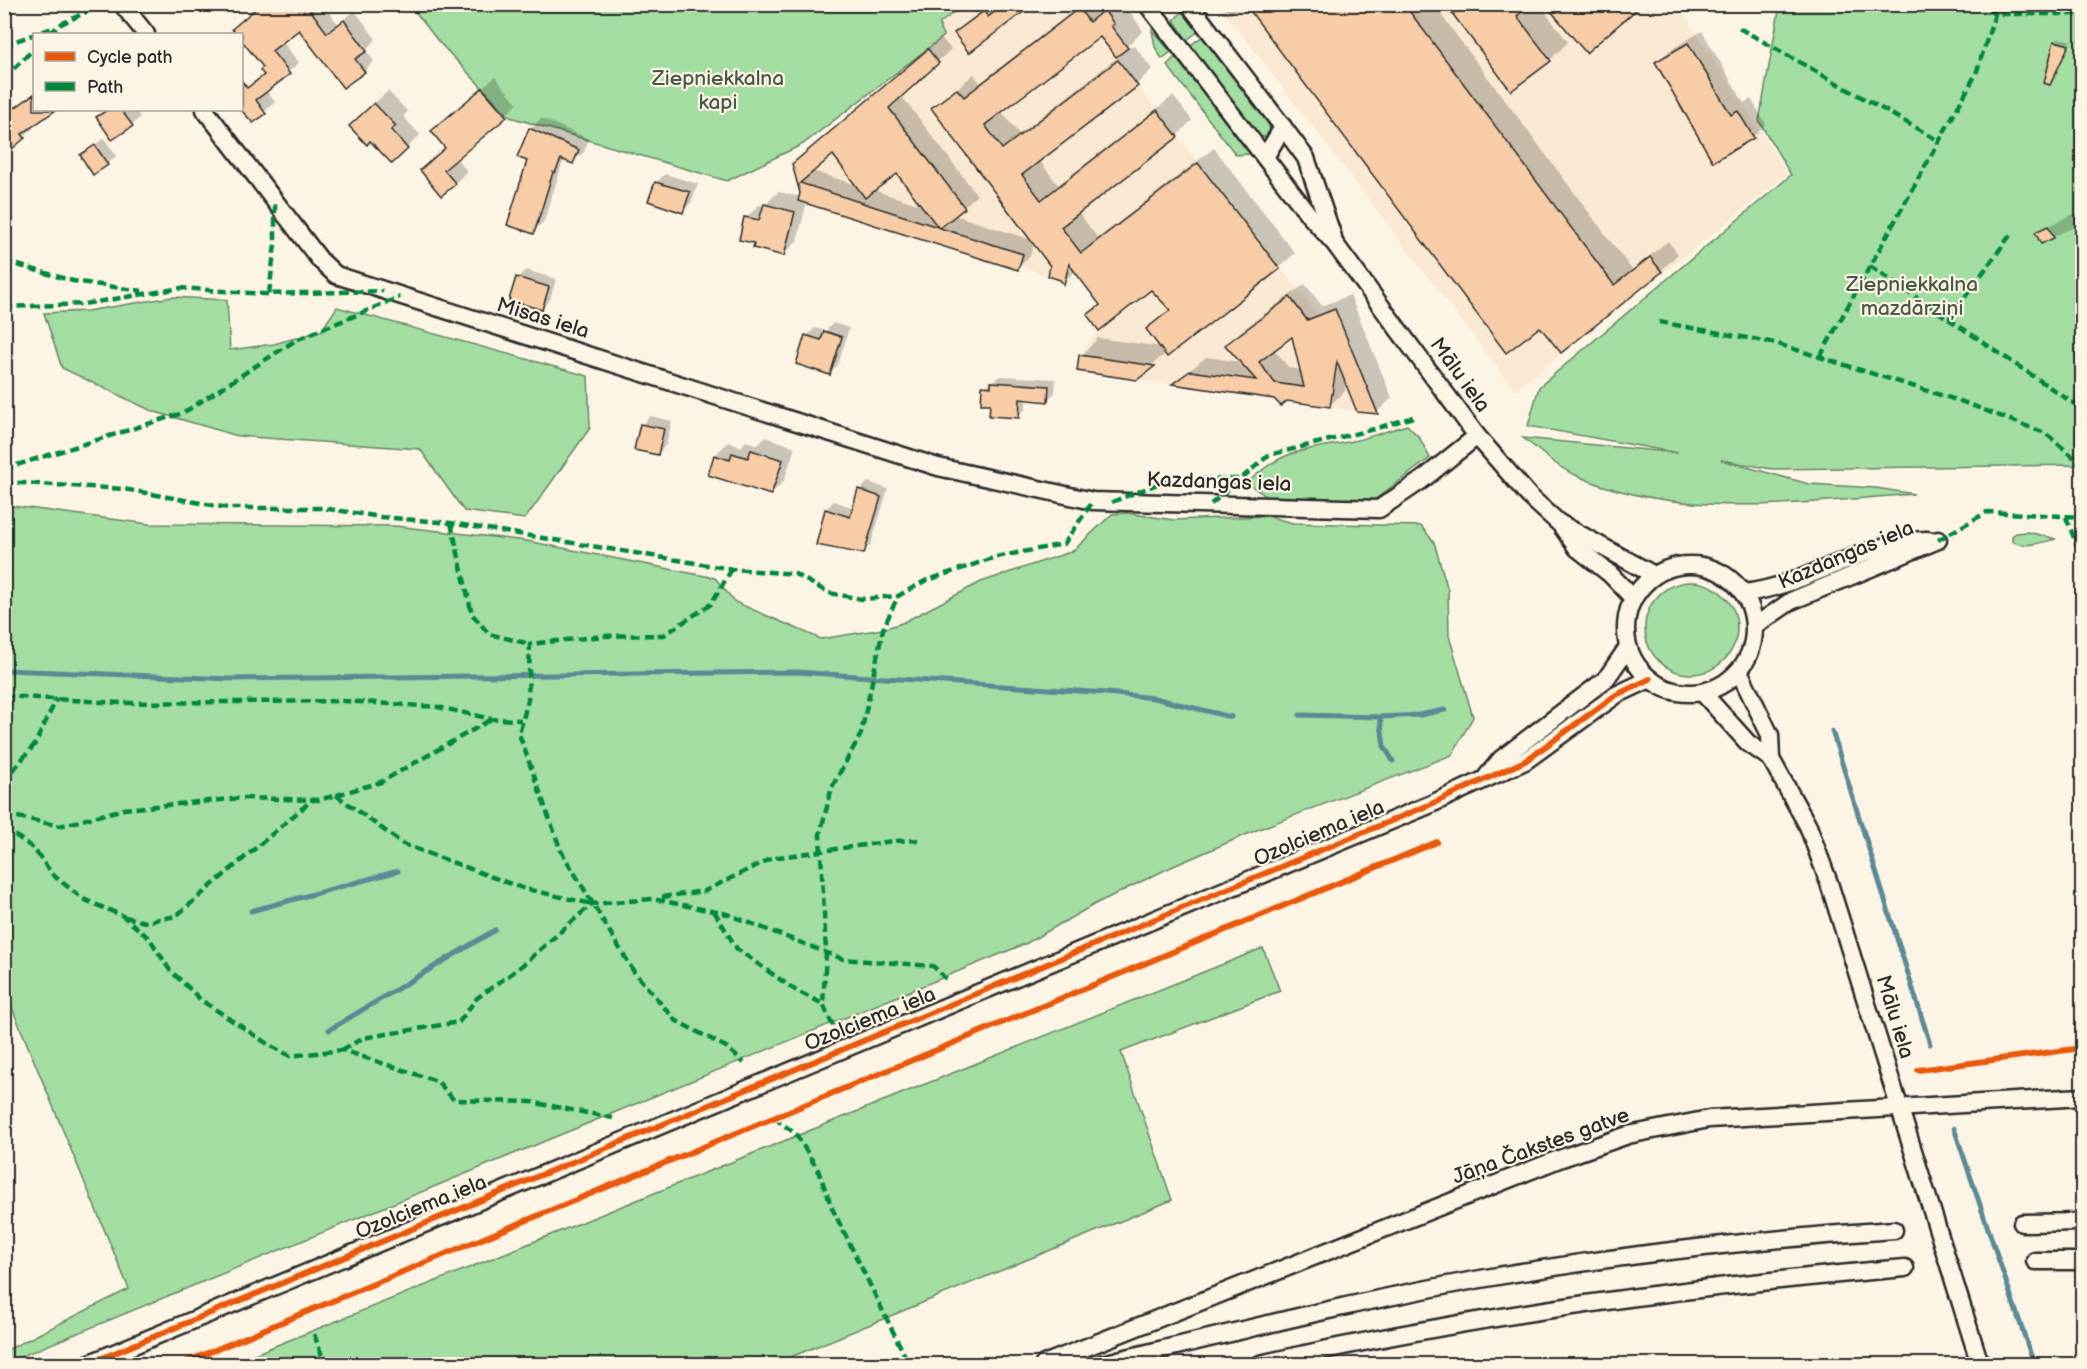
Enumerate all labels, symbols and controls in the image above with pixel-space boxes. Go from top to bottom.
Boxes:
legend [33,33,243,111]
text: Cycle path [87,47,173,68]
park label: Ziepniekkalna kapi [651,66,784,115]
text: Path [87,77,123,98]
park label: Ziepniekkalna mazdārziņi [1845,272,1978,321]
street label: Misas iela [494,292,592,344]
street label: Mālu iela [1425,333,1495,417]
street label: Kazdangas iela [1146,467,1292,497]
street label: Kazdangas iela [1775,515,1917,595]
street label: Ozolciema iela [1250,794,1388,872]
street label: Mālu iela [1870,972,1920,1062]
street label: Ozolciema iela [801,981,939,1057]
street label: Jāņa Čakstes gatve [1449,1101,1633,1190]
street label: Ozolciema iela [352,1169,490,1245]

